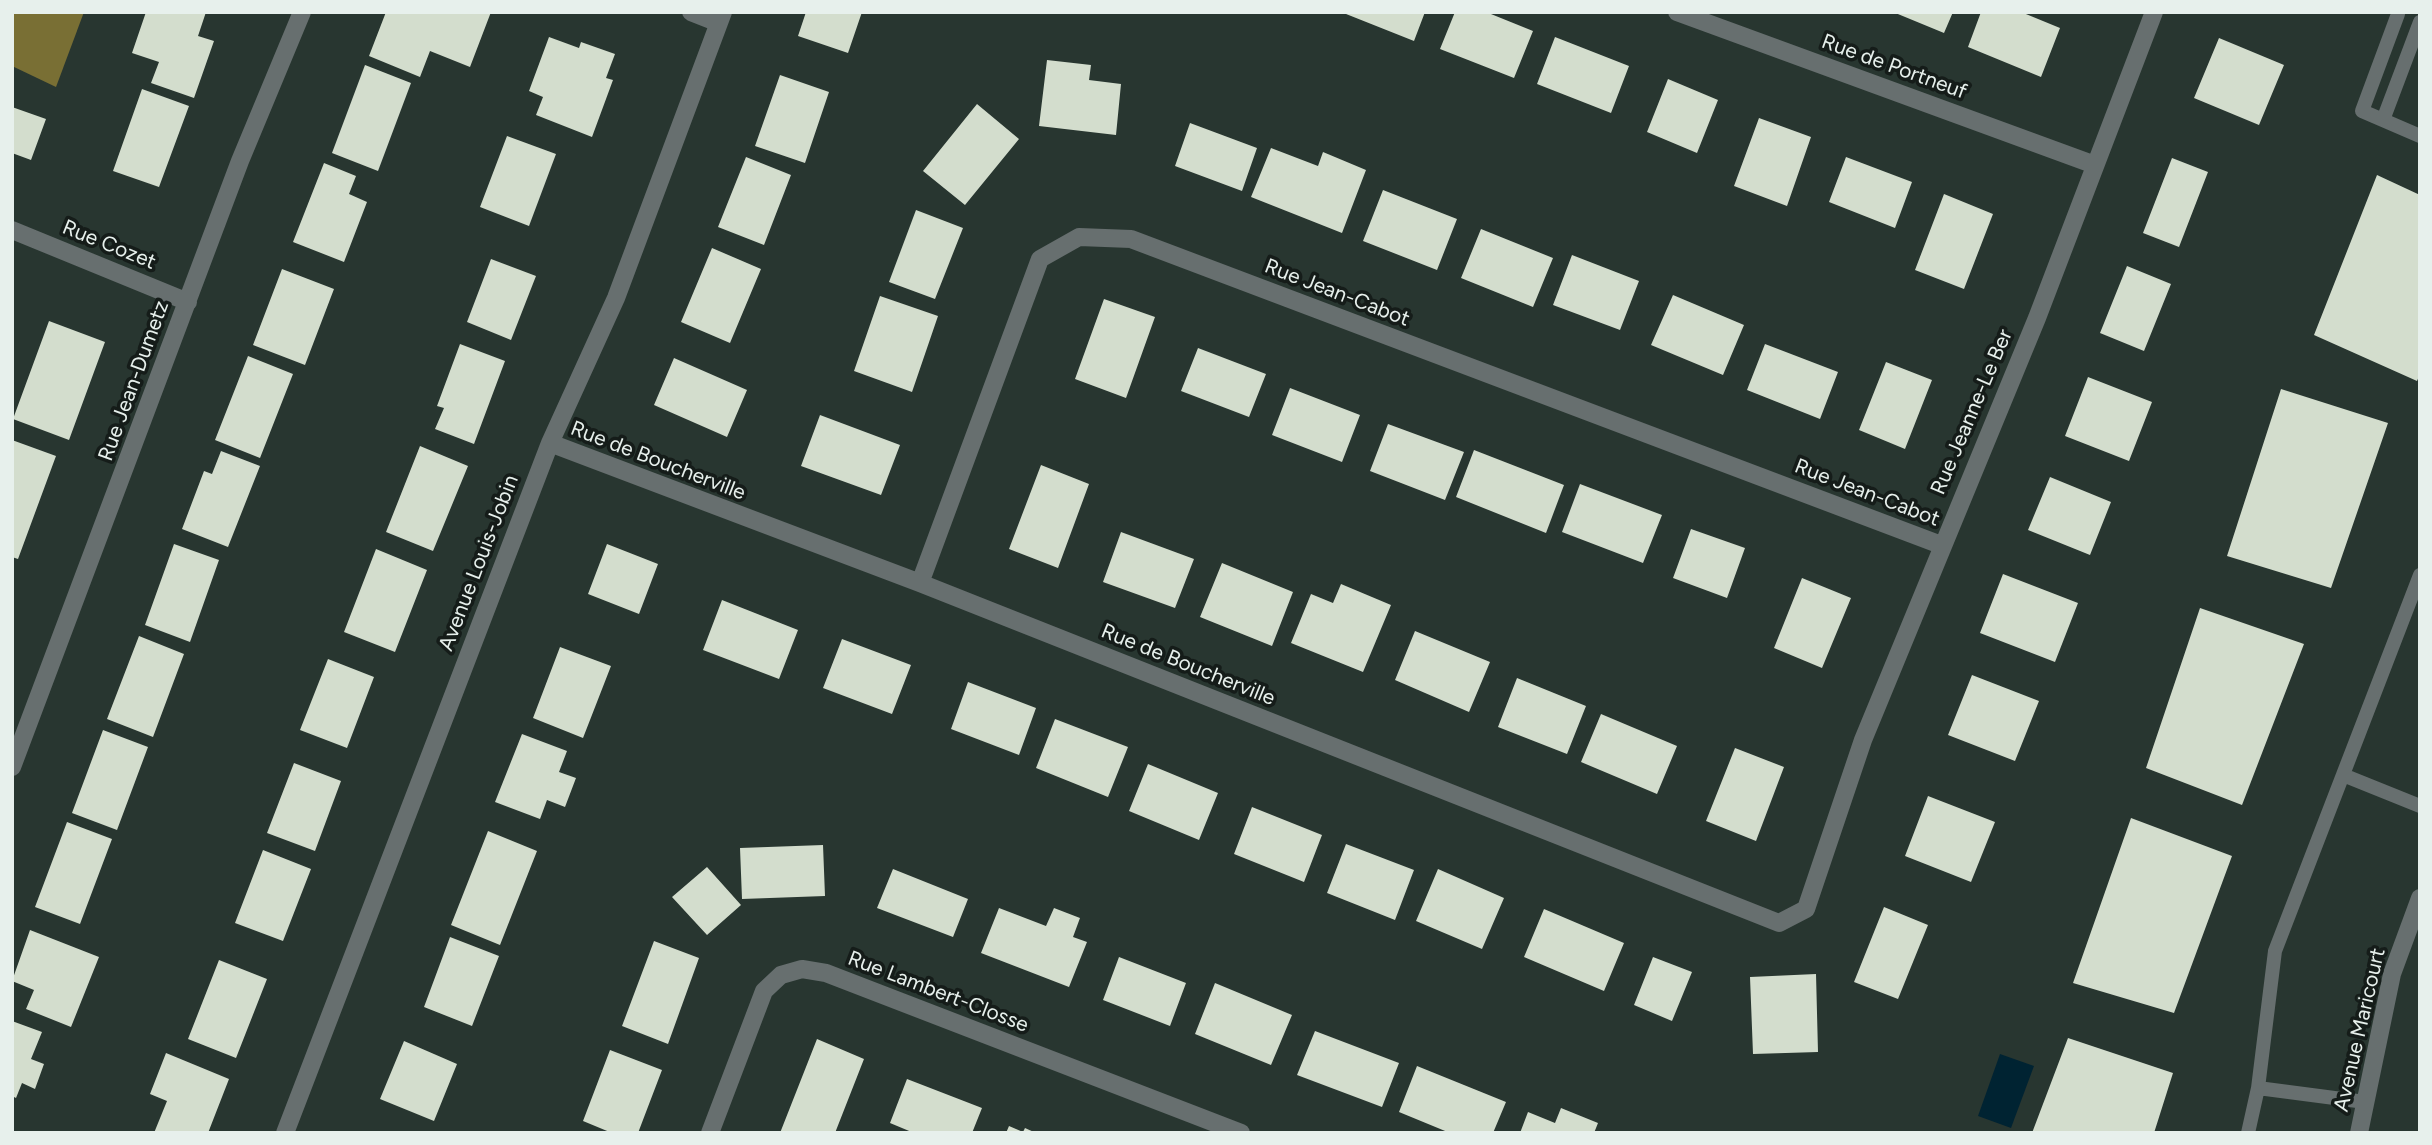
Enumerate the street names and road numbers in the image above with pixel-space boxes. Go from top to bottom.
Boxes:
street label: Rue de Portneuf [1818,29,1970,105]
street label: Rue Cozet [59,215,159,275]
street label: Rue Jean-Cabot [1261,254,1413,332]
street label: Rue Jean-Dumetz [93,297,175,465]
street label: Rue Jeanne-Le Ber [1926,326,2018,498]
street label: Rue de Boucherville [567,416,749,506]
street label: Rue Jean-Cabot [1791,454,1943,532]
street label: Avenue Louis-Jobin [434,472,524,654]
street label: Rue de Boucherville [1097,619,1279,711]
street label: Rue Lambert-Closse [844,946,1032,1038]
street label: Avenue Maricourt [2329,946,2391,1114]

